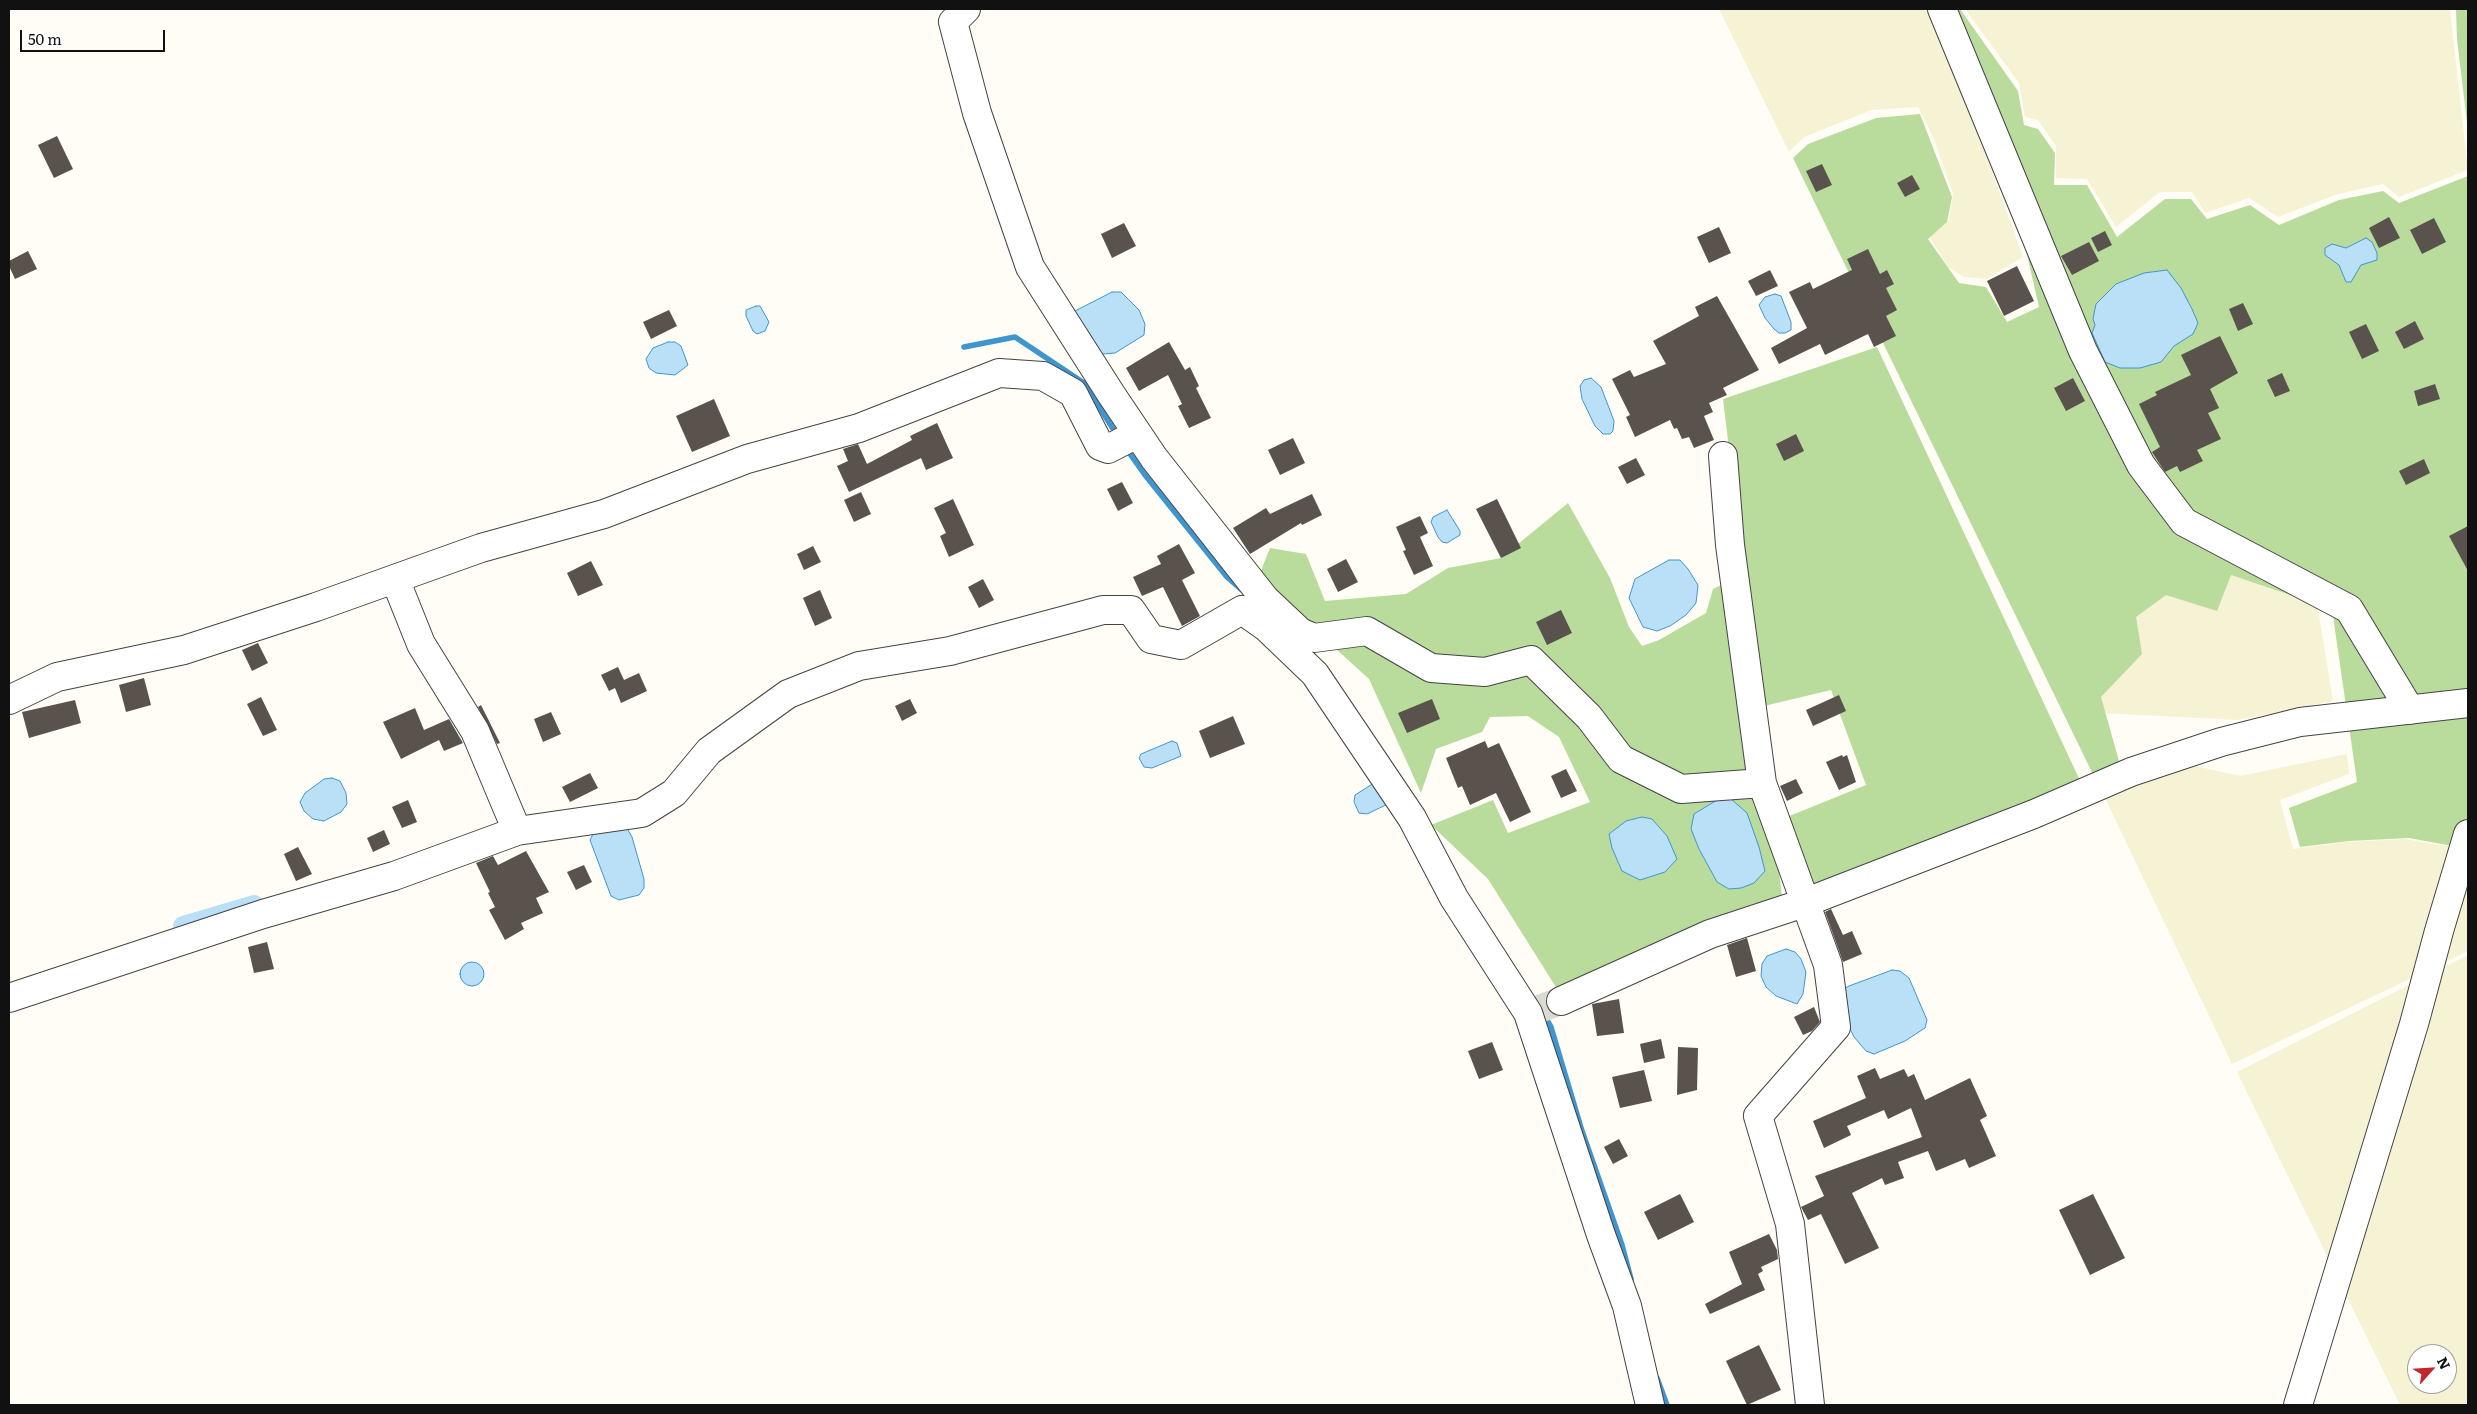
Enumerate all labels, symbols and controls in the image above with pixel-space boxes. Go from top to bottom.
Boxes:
scale bar [22,20,168,52]
text: 50 m [28,27,62,50]
north arrow [2407,1344,2457,1394]
text: N [2433,1353,2456,1373]

